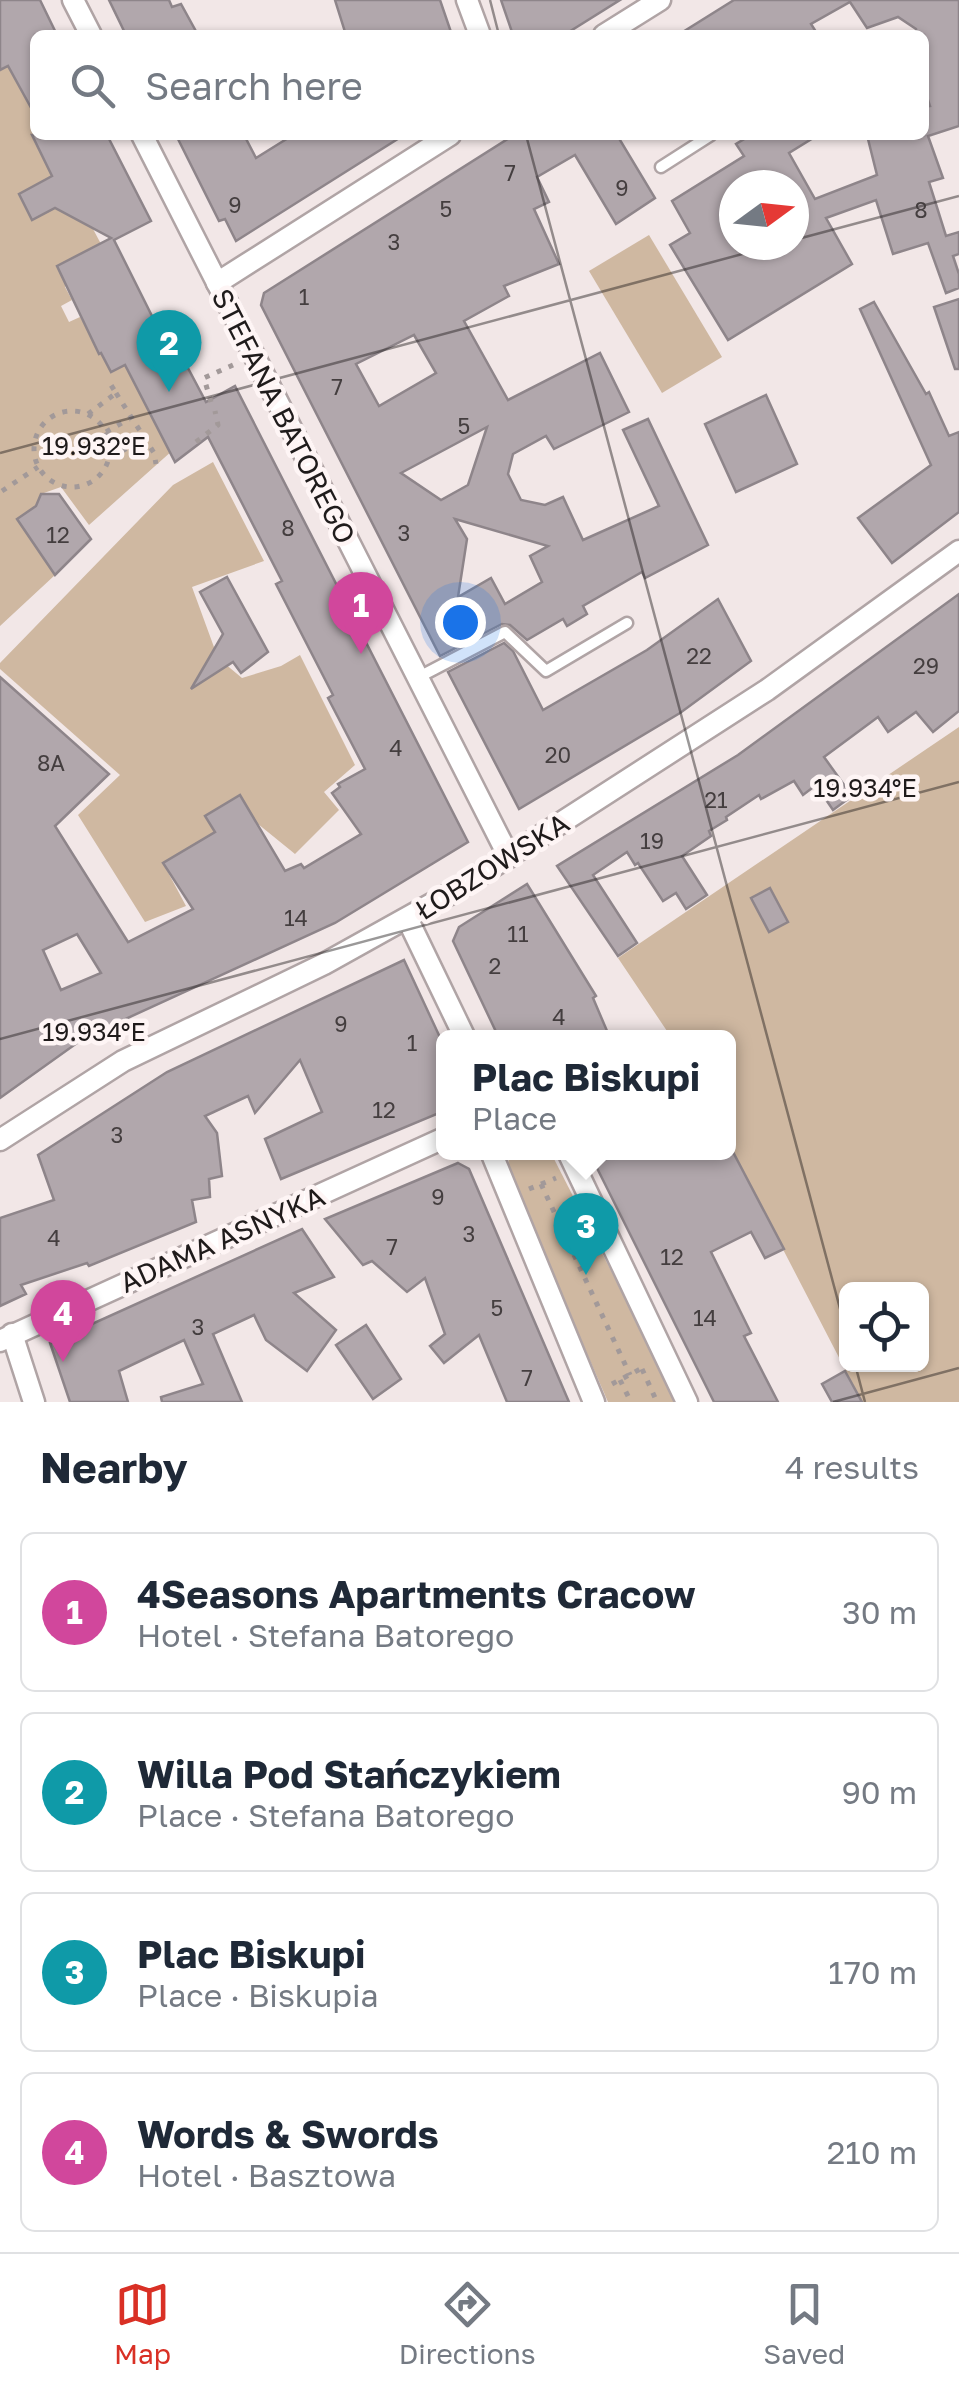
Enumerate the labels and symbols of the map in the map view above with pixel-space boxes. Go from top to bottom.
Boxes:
house number: 7 [504,159,516,186]
north arrow [719,170,809,260]
house number: 9 [615,174,629,201]
house number: 9 [228,191,242,218]
house number: 5 [440,195,452,222]
house number: 8 [914,196,928,223]
house number: 3 [388,228,400,255]
street label: STEFANA BATOREGO [205,283,363,549]
house number: 1 [299,283,310,310]
pin: 2 [136,310,202,392]
house number: 7 [331,373,343,400]
house number: 5 [458,412,470,439]
text: 19.932°E [42,430,146,461]
house number: 8 [281,514,295,541]
house number: 3 [398,519,410,546]
house number: 12 [46,521,70,548]
pin: 1 [328,572,394,654]
your location [435,597,486,648]
house number: 22 [686,642,712,669]
house number: 29 [913,652,939,679]
house number: 4 [389,734,403,761]
house number: 20 [545,741,571,768]
house number: 8A [37,749,65,776]
text: 19.934°E [813,772,917,803]
house number: 21 [704,786,728,813]
street label: ŁOBZOWSKA [409,806,575,926]
house number: 19 [640,827,664,854]
house number: 14 [284,904,308,931]
house number: 11 [507,920,529,947]
house number: 2 [489,952,501,979]
house number: 4 [552,1003,566,1030]
house number: 9 [334,1010,348,1037]
text: 19.934°E [42,1016,146,1047]
house number: 1 [407,1029,418,1056]
house number: 12 [372,1096,396,1123]
house number: 3 [111,1121,123,1148]
street label: ADAMA ASNYKA [114,1179,330,1299]
house number: 9 [431,1183,445,1210]
pin: 3 [554,1192,618,1275]
house number: 3 [463,1220,475,1247]
house number: 4 [47,1224,61,1251]
house number: 7 [386,1233,398,1260]
house number: 12 [660,1243,684,1270]
pin: 4 [30,1280,96,1362]
house number: 5 [491,1294,503,1321]
house number: 14 [693,1304,717,1331]
house number: 3 [192,1313,204,1340]
house number: 7 [521,1364,533,1391]

